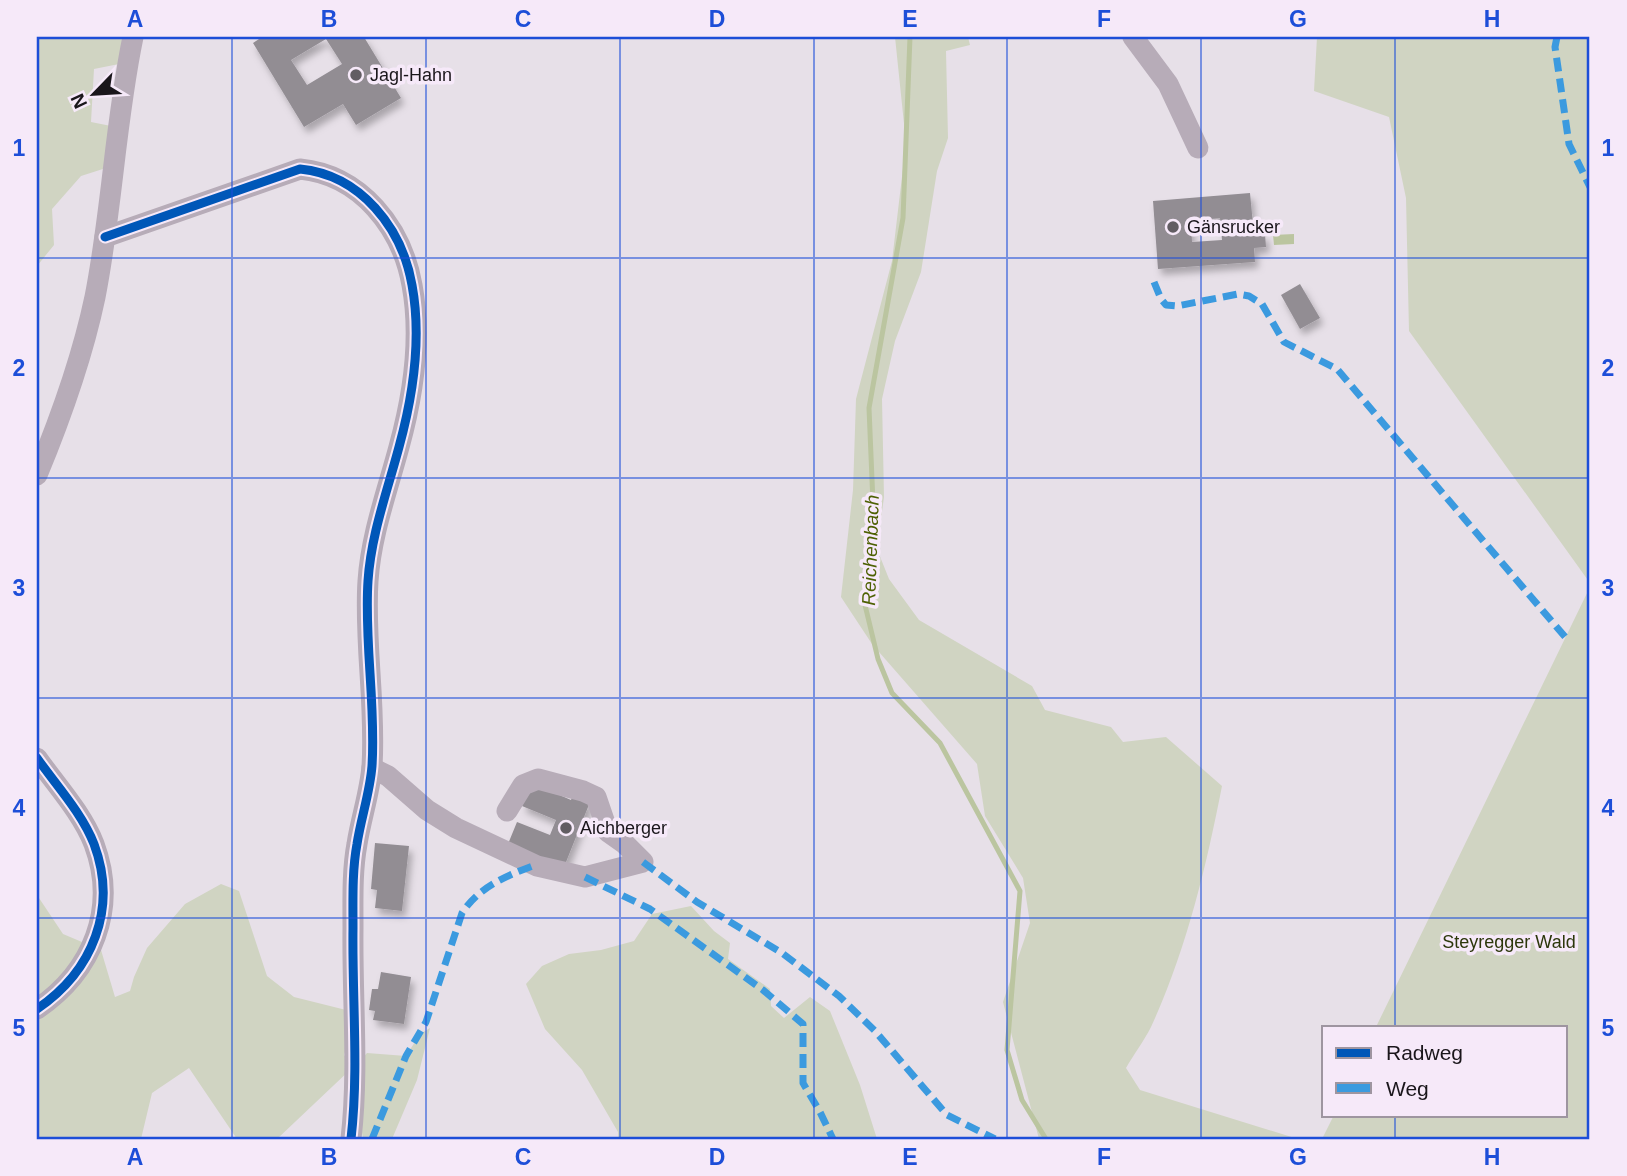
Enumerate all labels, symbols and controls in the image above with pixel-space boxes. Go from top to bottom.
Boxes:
text: A [127,6,143,32]
text: B [321,6,337,32]
text: C [515,6,531,32]
text: D [709,6,725,32]
text: E [902,6,918,32]
text: F [1097,6,1111,32]
text: G [1289,6,1307,32]
text: H [1484,6,1500,32]
north arrow [60,60,130,130]
place label: Jagl-Hahn [370,65,452,85]
marker: Jagl-Hahn [348,67,364,83]
text: N [67,90,91,112]
text: 1 [13,135,26,161]
text: 1 [1602,135,1615,161]
place label: Gänsrucker [1187,217,1280,237]
marker: Gänsrucker [1165,219,1181,235]
text: 2 [13,355,25,381]
text: 2 [1602,355,1614,381]
water label: Reichenbach [858,494,883,606]
text: 3 [13,575,25,601]
text: 3 [1602,575,1614,601]
text: 4 [13,795,26,821]
text: 4 [1602,795,1615,821]
place label: Aichberger [580,818,667,838]
marker: Aichberger [558,820,574,836]
park label: Steyregger Wald [1442,932,1576,952]
text: 5 [13,1015,26,1041]
text: 5 [1602,1015,1615,1041]
legend [1322,1026,1568,1116]
text: Radweg [1386,1041,1463,1064]
text: Weg [1386,1077,1429,1100]
text: A [127,1144,143,1170]
text: B [321,1144,337,1170]
text: C [515,1144,531,1170]
text: D [709,1144,725,1170]
text: E [902,1144,918,1170]
text: F [1097,1144,1111,1170]
text: G [1289,1144,1307,1170]
text: H [1484,1144,1500,1170]

